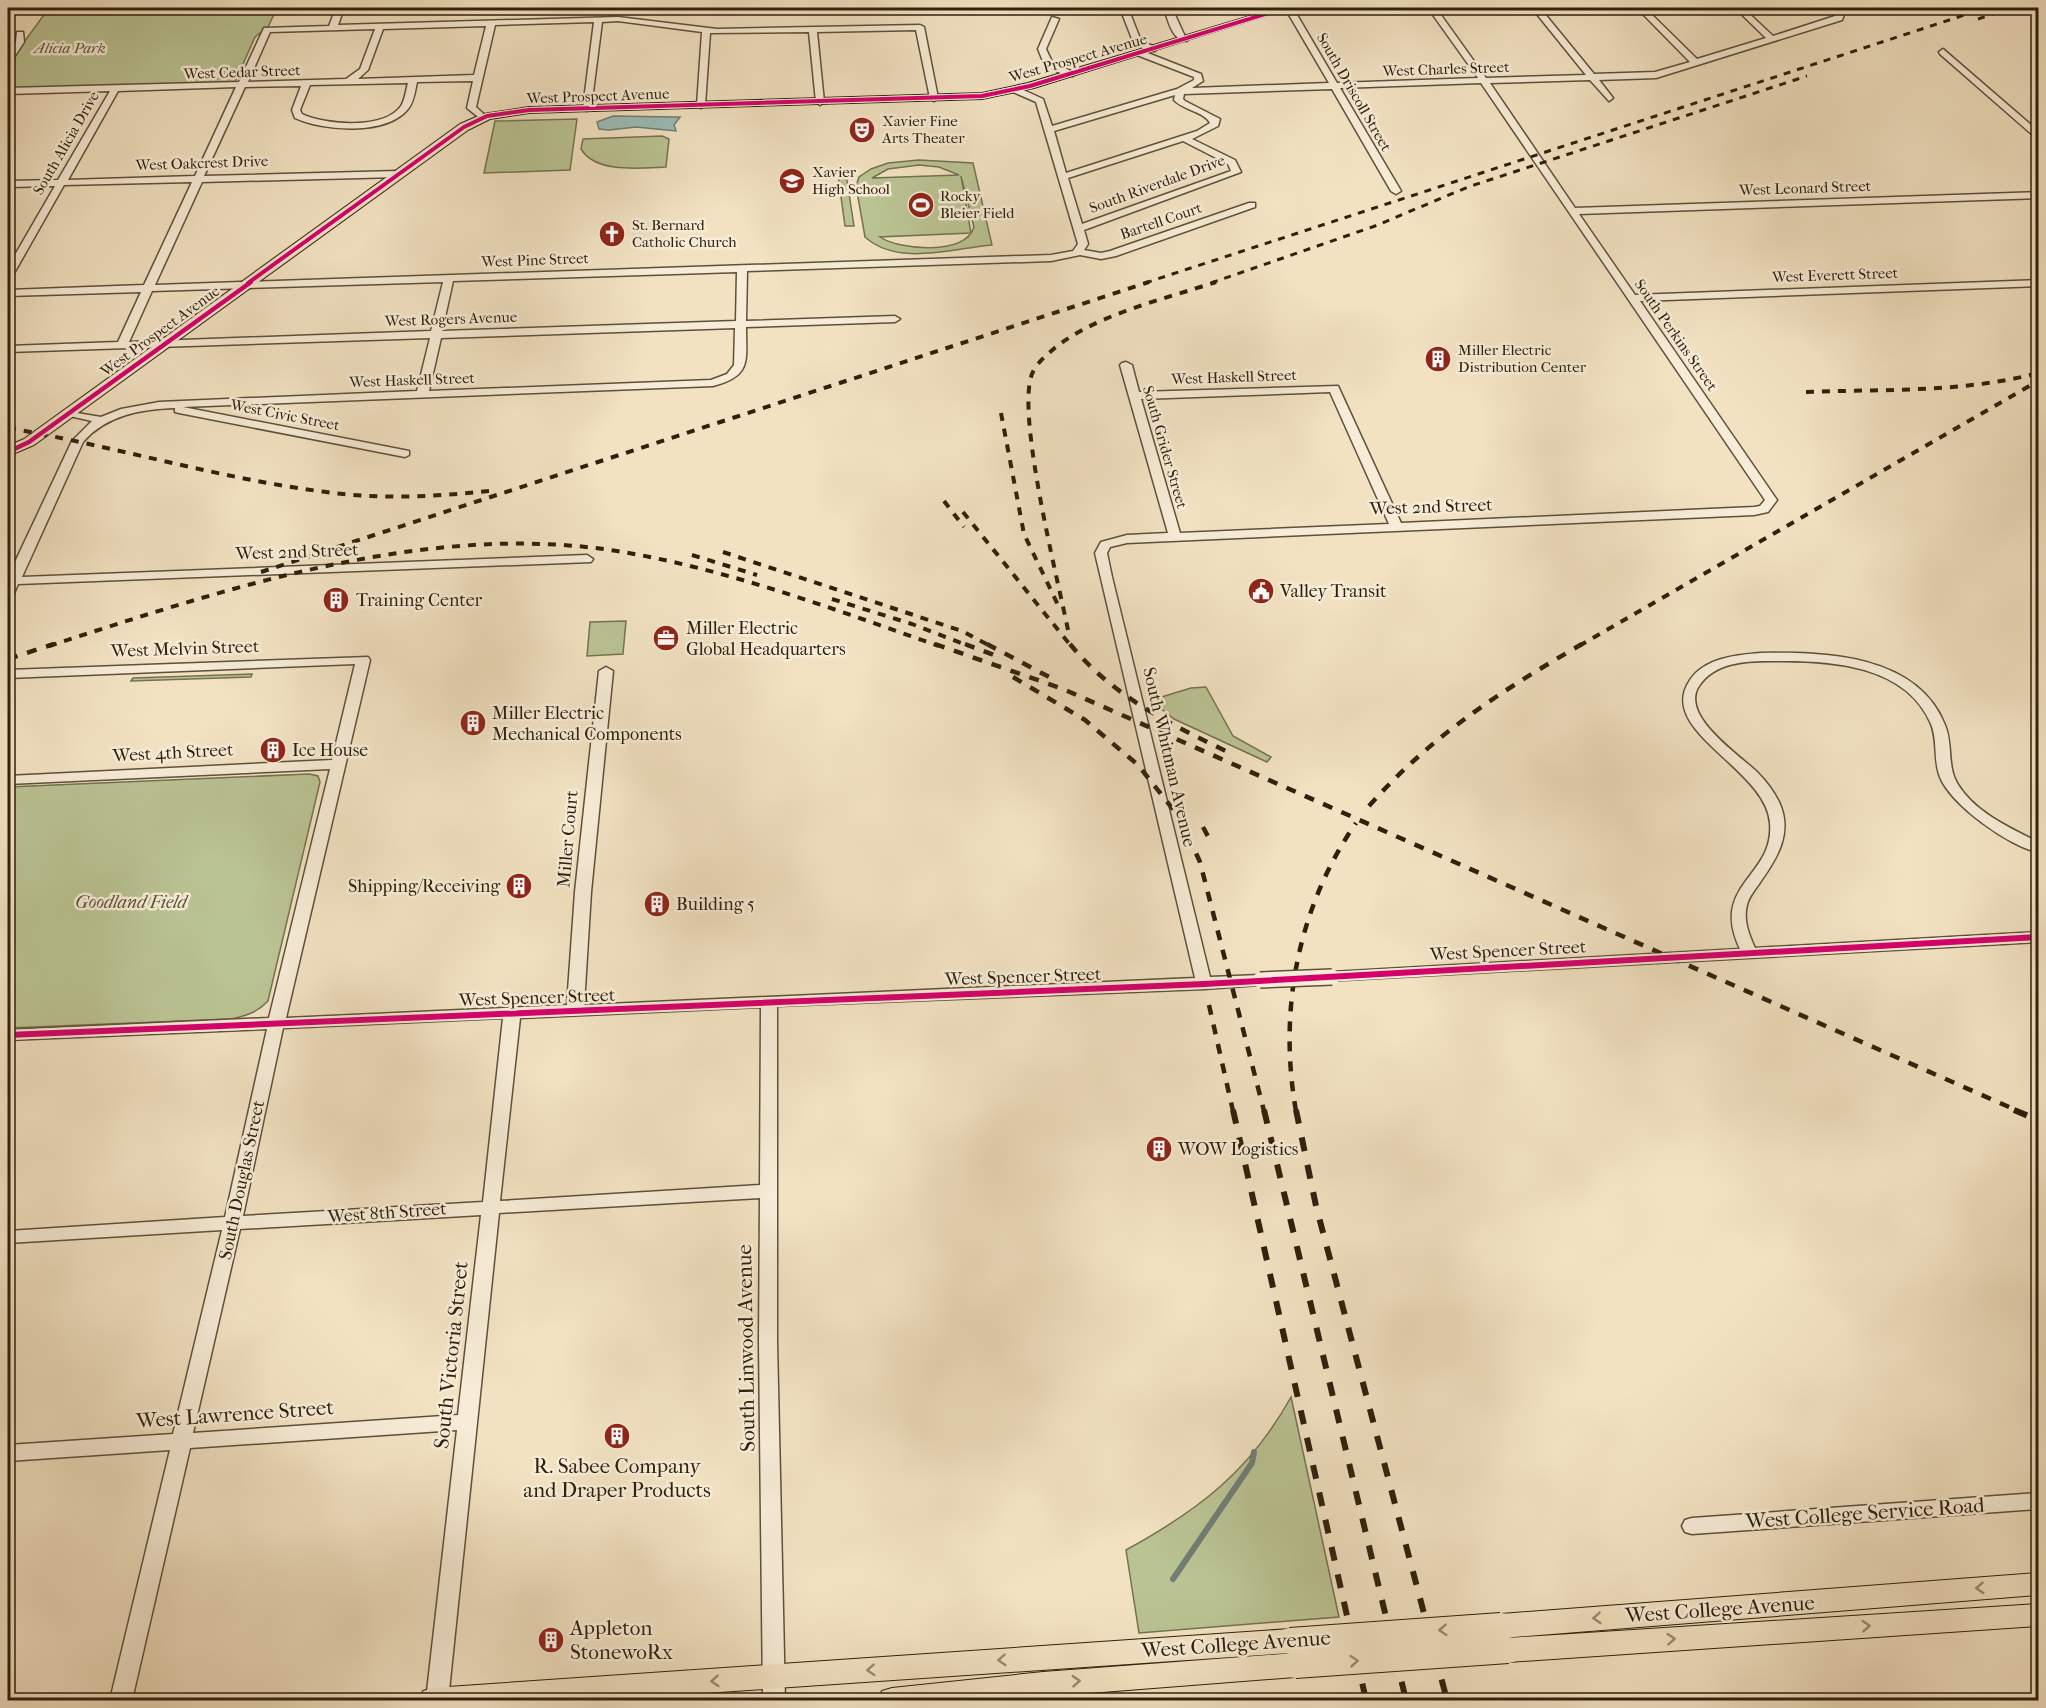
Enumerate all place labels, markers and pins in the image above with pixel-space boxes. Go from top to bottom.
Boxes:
place label: Xavier Fine Arts Theater [881,112,965,147]
theatre icon: Xavier Fine Arts Theater [847,115,877,145]
place label: Xavier High School [812,163,890,198]
school or university icon: Xavier High School [777,166,807,196]
place label: Rocky Bleier Field [940,187,1015,222]
sports icon: Rocky Bleier Field [906,190,936,220]
place label: St. Bernard Catholic Church [632,216,737,251]
church icon: St. Bernard Catholic Church [597,219,627,249]
place label: Miller Electric Distribution Center [1458,341,1587,376]
building icon: Miller Electric Distribution Center [1423,344,1453,374]
public building icon: Valley Transit [1246,576,1276,606]
place label: Valley Transit [1279,581,1387,602]
building icon: Training Center [321,585,351,615]
place label: Training Center [356,590,483,611]
place label: Miller Electric Global Headquarters [686,618,846,660]
office icon: Miller Electric Global Headquarters [651,623,681,653]
place label: Miller Electric Mechanical Components [492,703,682,745]
building icon: Miller Electric Mechanical Components [458,708,488,738]
building icon: Ice House [258,735,288,765]
place label: Ice House [292,740,368,761]
building icon: Shipping/Receiving [504,871,534,901]
place label: Shipping/Receiving [348,876,500,897]
building icon: Building 5 [642,889,672,919]
place label: Building 5 [676,894,755,915]
building icon: WOW Logistics [1144,1134,1174,1164]
place label: WOW Logistics [1177,1139,1299,1160]
building icon: R. Sabee Company and Draper Products [602,1421,632,1451]
place label: R. Sabee Company and Draper Products [523,1454,711,1502]
place label: Appleton StonewoRx [569,1616,673,1664]
building icon: Appleton StonewoRx [536,1625,566,1655]

